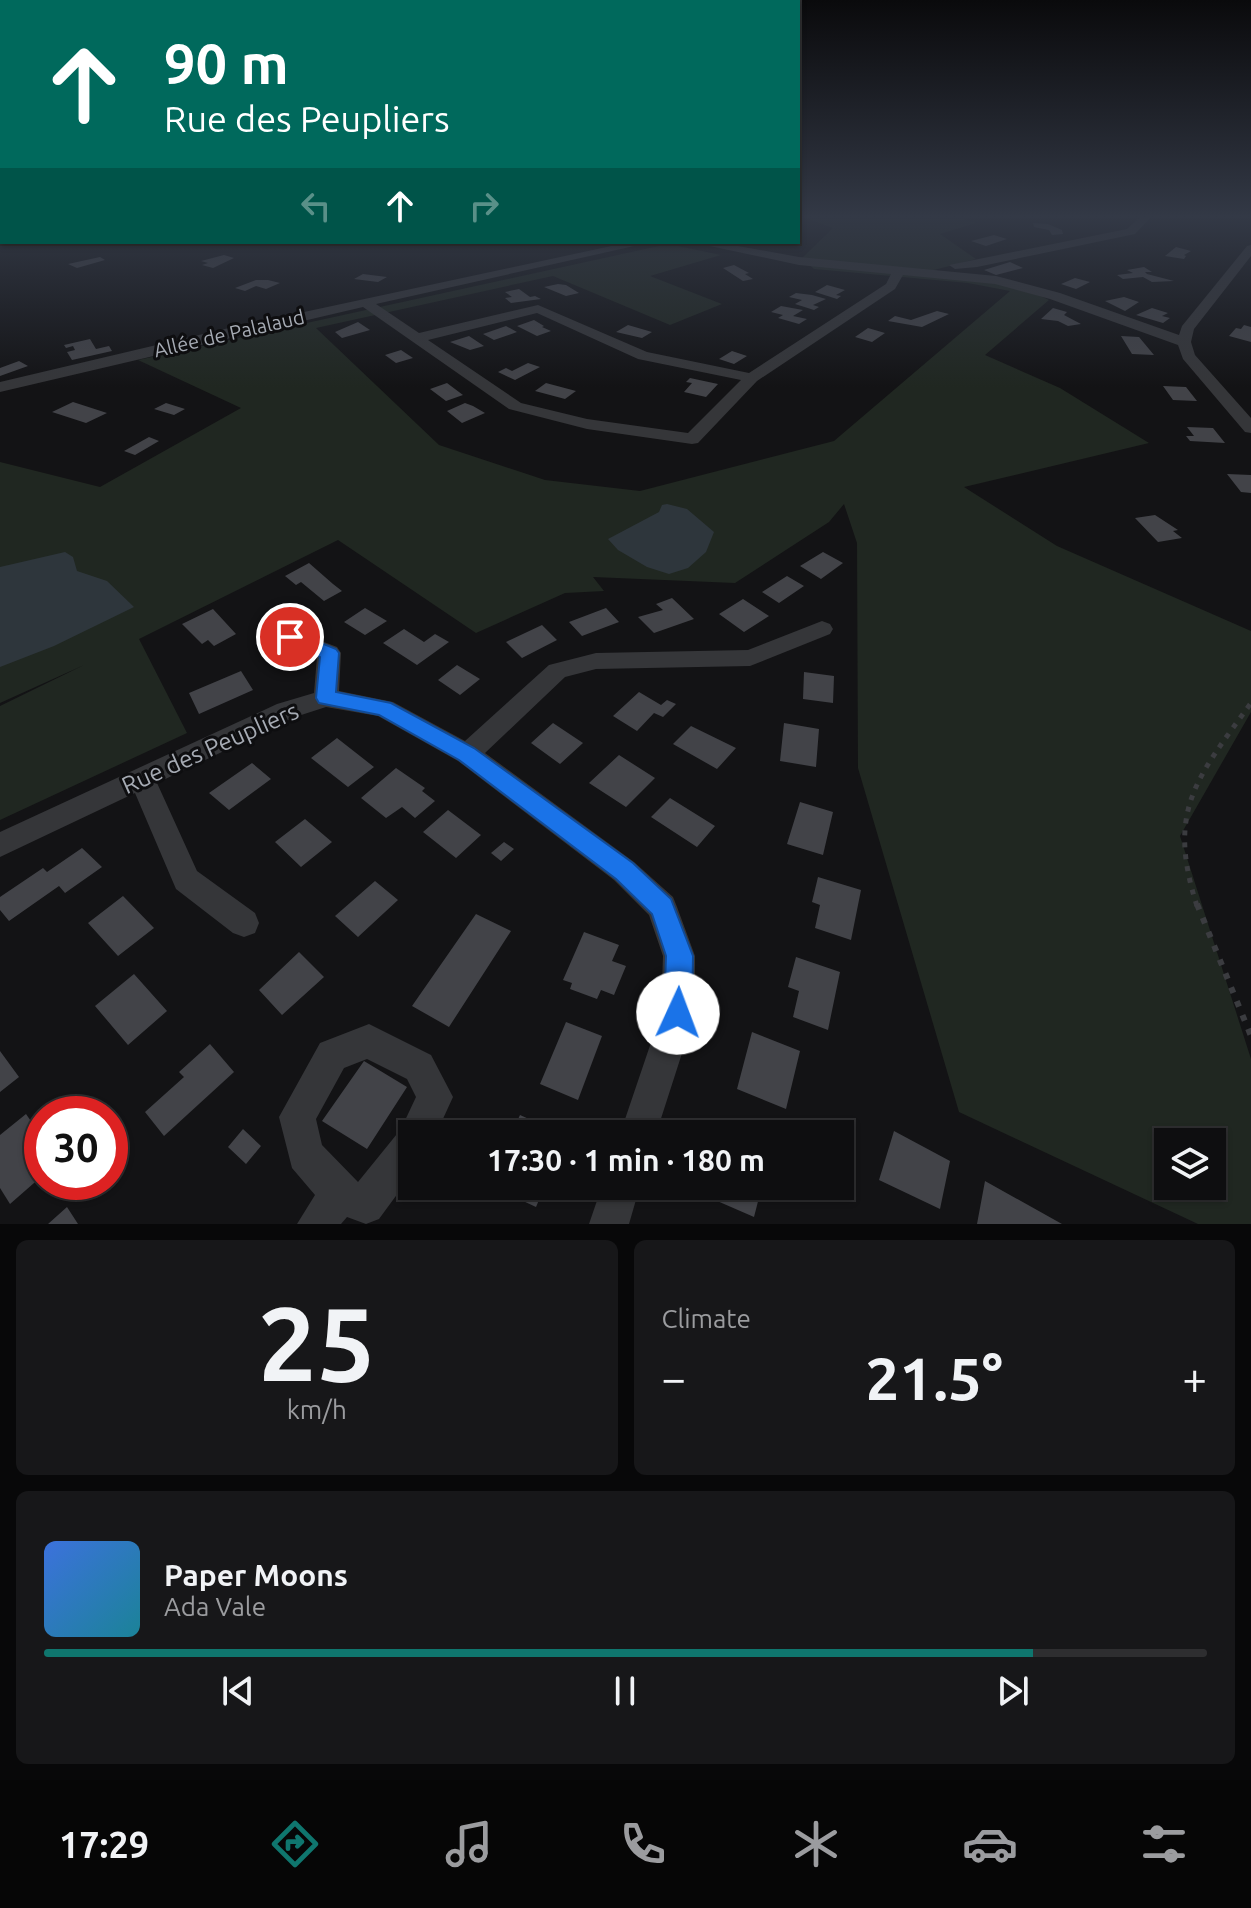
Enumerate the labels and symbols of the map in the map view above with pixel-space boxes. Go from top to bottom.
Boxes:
street label: Allée de Palalaud [152,304,306,362]
pin [256,603,324,671]
street label: Rue des Peupliers [118,697,302,799]
position arrow [636,971,720,1055]
speed limit sign: 30 [24,1096,128,1200]

